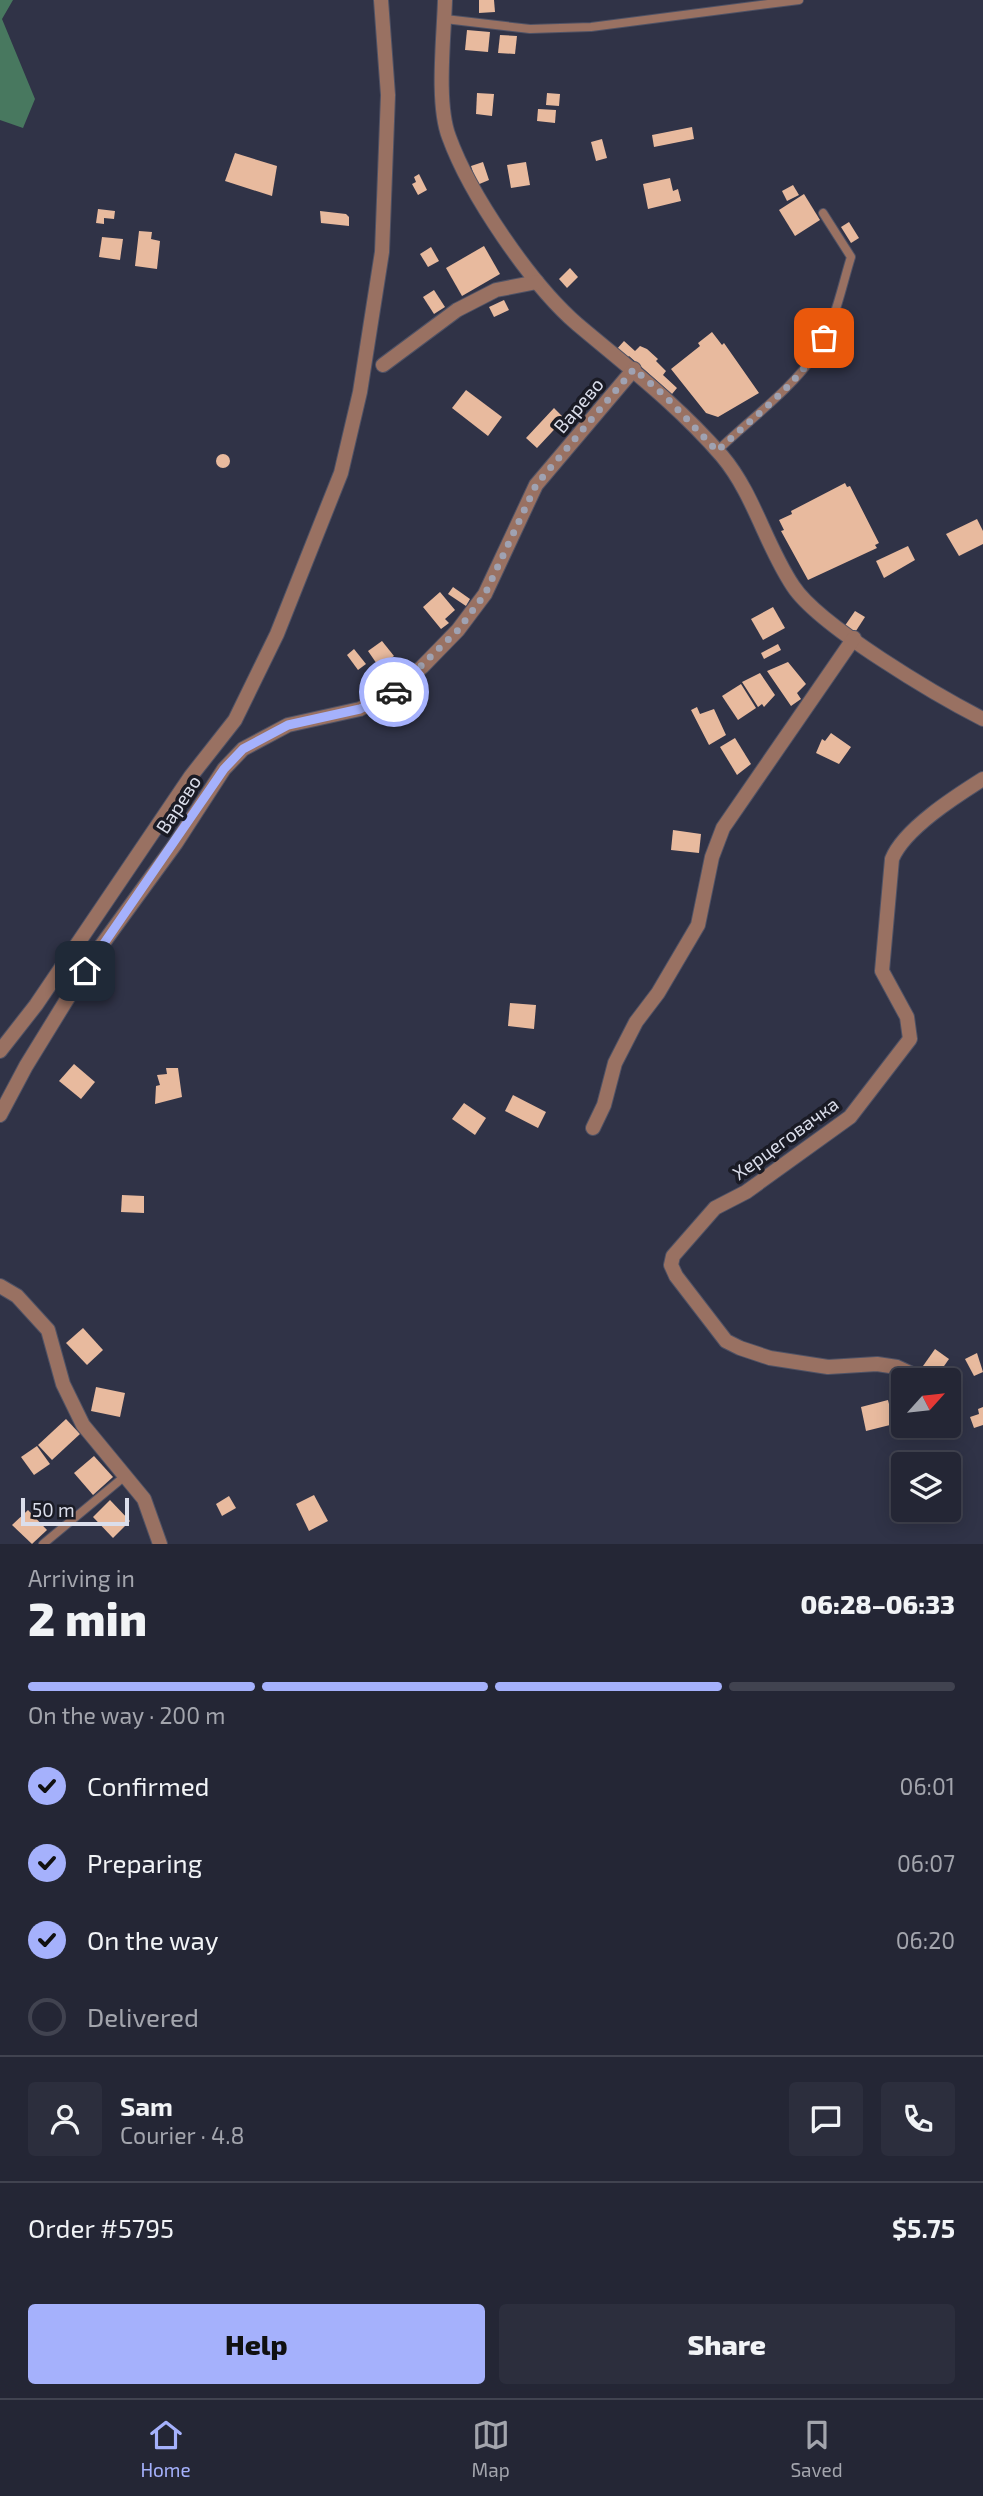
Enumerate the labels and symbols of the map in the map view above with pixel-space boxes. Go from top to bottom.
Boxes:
pin [794,308,854,368]
street label: Варево [548,373,608,437]
courier [359,657,429,727]
street label: Варево [151,770,205,838]
pin [55,941,115,1001]
street label: Херцеговачка [727,1092,843,1184]
north arrow [891,1368,961,1438]
scale bar [21,1495,130,1527]

